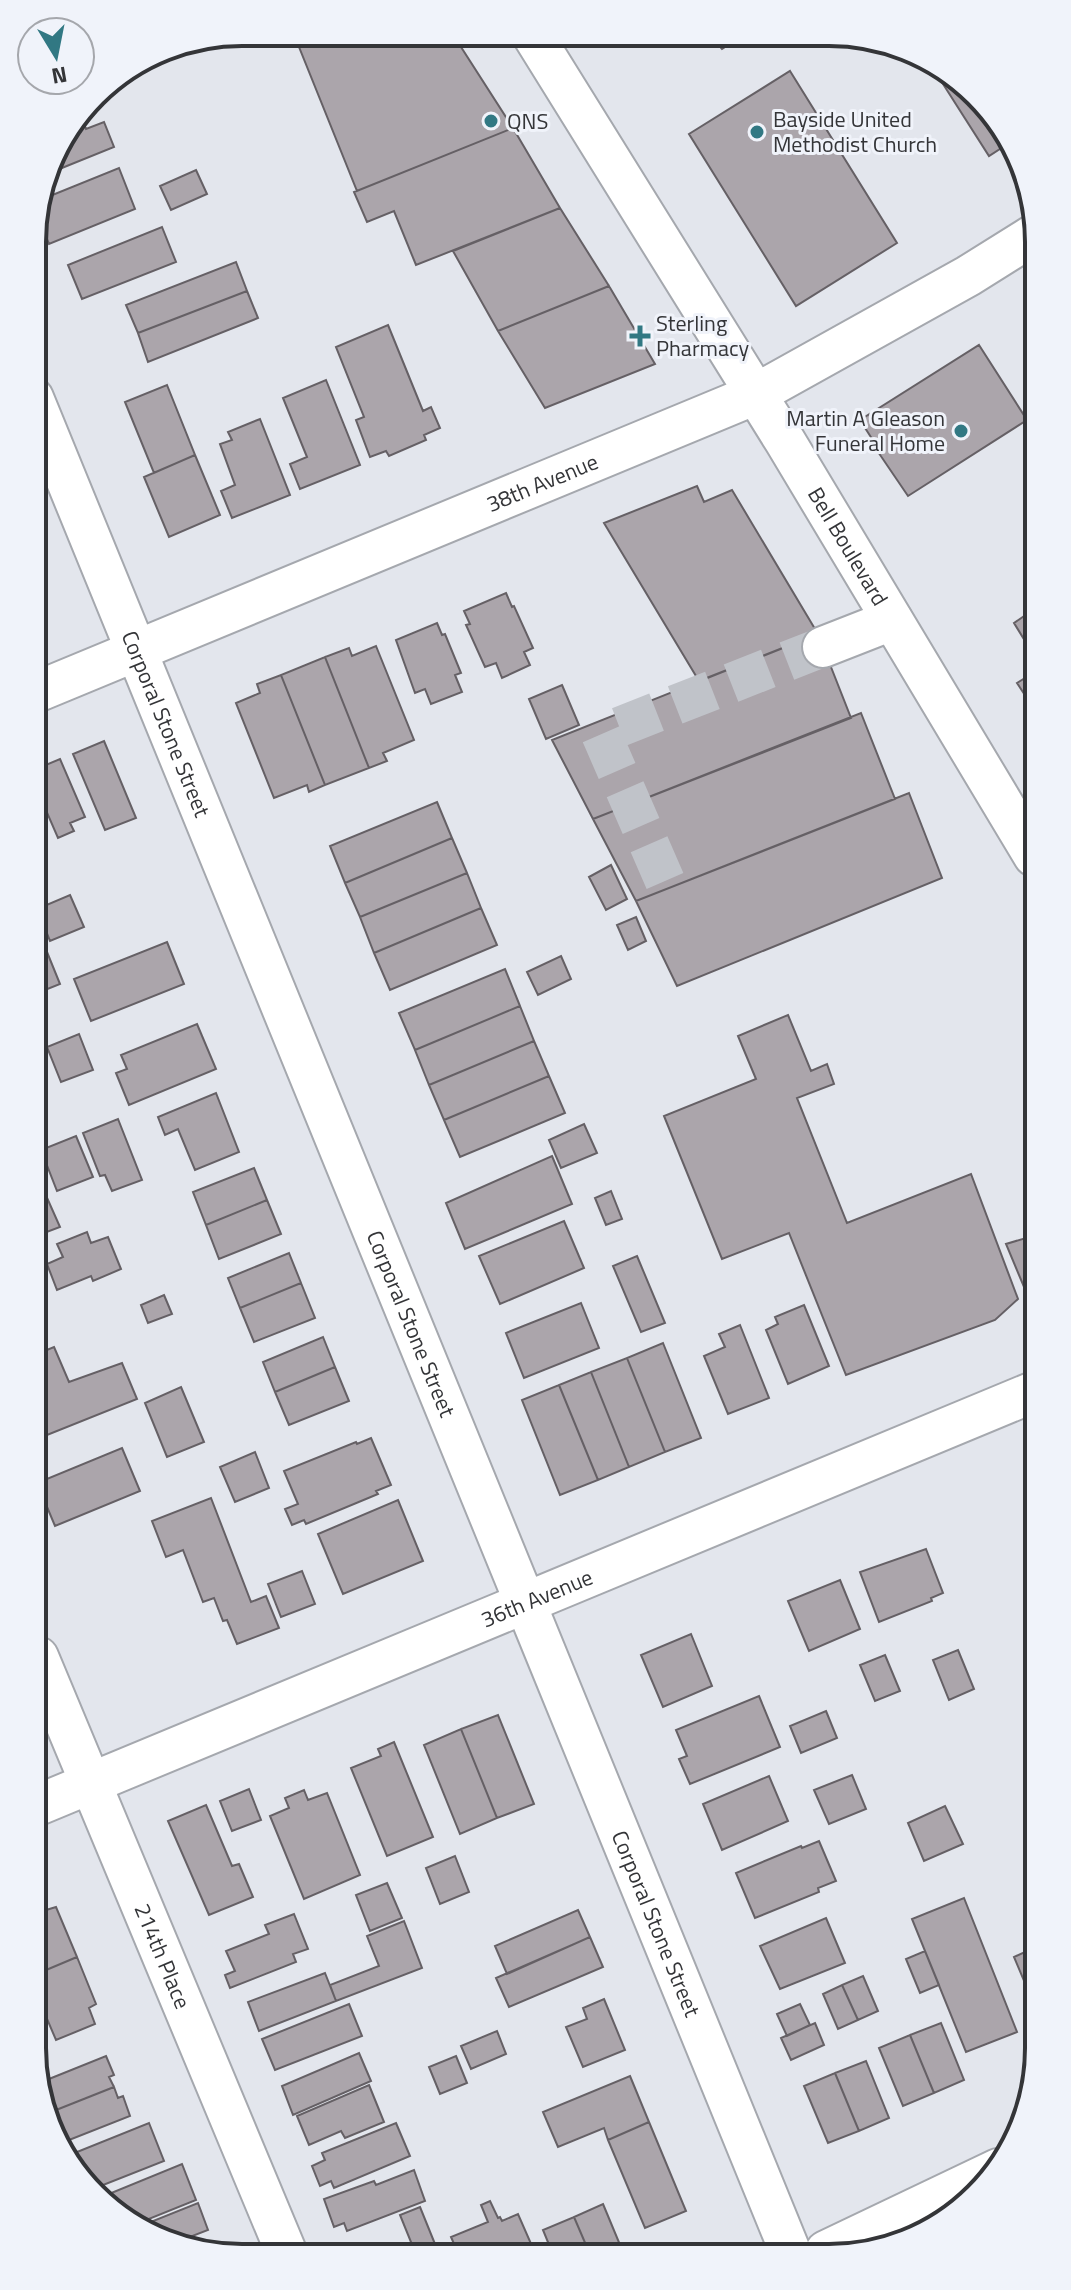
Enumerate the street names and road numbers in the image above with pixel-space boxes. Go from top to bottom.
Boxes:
street label: 38th Avenue [481,444,603,521]
street label: Bell Boulevard [799,480,897,612]
street label: Corporal Stone Street [113,626,219,822]
street label: Corporal Stone Street [358,1225,465,1422]
street label: 36th Avenue [476,1560,598,1636]
street label: Corporal Stone Street [603,1825,710,2022]
street label: 214th Place [126,1898,200,2014]

